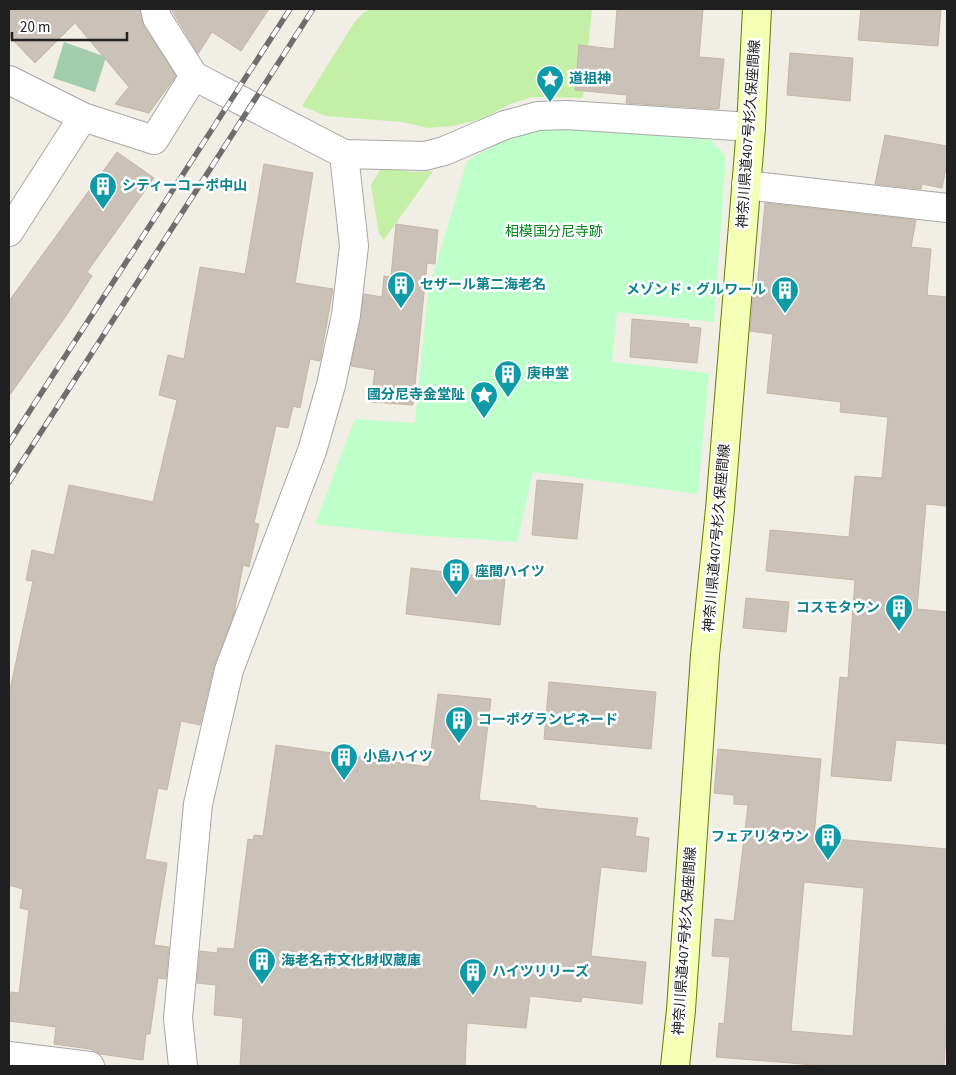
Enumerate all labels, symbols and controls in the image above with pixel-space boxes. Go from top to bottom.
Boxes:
scale bar [12,10,128,42]
text: 20 m [20,17,50,38]
street label: 神奈川県道407号杉久保座間線 [732,39,766,229]
place icon: 道祖神 [535,64,565,103]
place label: 道祖神 [569,69,611,89]
building icon: シティーコーポ中山 [88,171,118,210]
place label: シティーコーポ中山 [122,176,247,196]
park label: 相模国分尼寺跡 [505,222,603,242]
building icon: セザール第二海老名 [386,270,416,309]
place label: セザール第二海老名 [420,275,546,295]
building icon: メゾンド・グルワール [770,275,800,314]
place label: メゾンド・グルワール [626,280,766,300]
building icon: 庚申堂 [493,359,523,398]
place label: 庚申堂 [527,364,569,384]
place icon: 國分尼寺金堂阯 [469,380,499,419]
place label: 國分尼寺金堂阯 [367,385,465,405]
street label: 神奈川県道407号杉久保座間線 [699,443,735,633]
building icon: 座間ハイツ [441,557,471,596]
place label: 座間ハイツ [475,562,545,582]
building icon: コスモタウン [884,593,914,632]
place label: コスモタウン [796,598,880,618]
building icon: コーポグランピネード [444,705,474,744]
place label: コーポグランピネード [478,710,618,730]
building icon: 小島ハイツ [329,742,359,781]
place label: 小島ハイツ [363,747,433,767]
building icon: フェアリタウン [813,822,843,861]
place label: フェアリタウン [711,827,809,847]
street label: 神奈川県道407号杉久保座間線 [668,846,702,1036]
building icon: 海老名市文化財収蔵庫 [247,946,277,985]
place label: 海老名市文化財収蔵庫 [281,951,421,971]
building icon: ハイツリリーズ [458,957,488,996]
place label: ハイツリリーズ [492,962,589,982]

